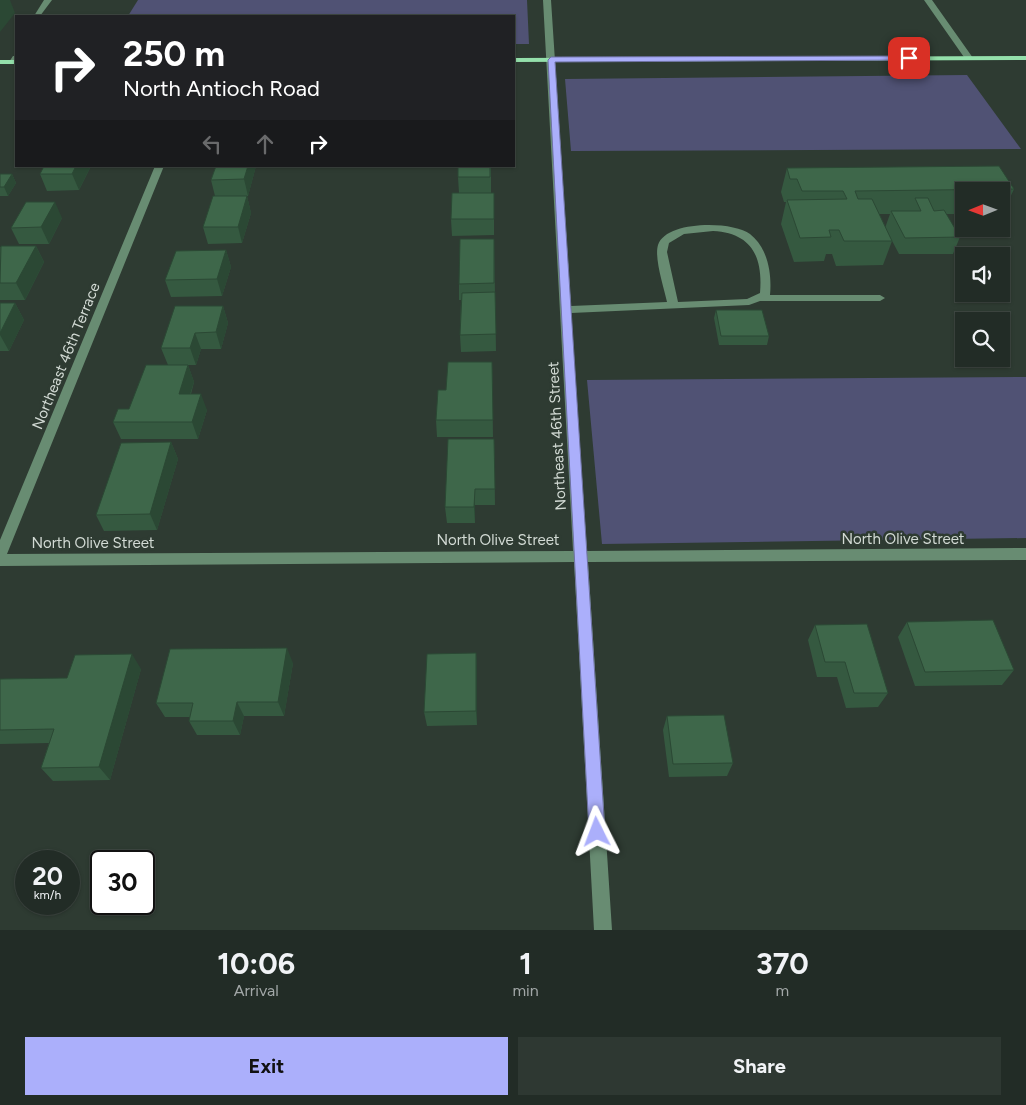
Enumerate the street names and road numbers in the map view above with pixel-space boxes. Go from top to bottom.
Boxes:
street label: Northeast 46th Terrace [28,280,104,432]
street label: Northeast 46th Street [544,361,570,511]
street label: North Olive Street [841,530,965,548]
street label: North Olive Street [436,531,560,549]
street label: North Olive Street [31,534,155,552]

